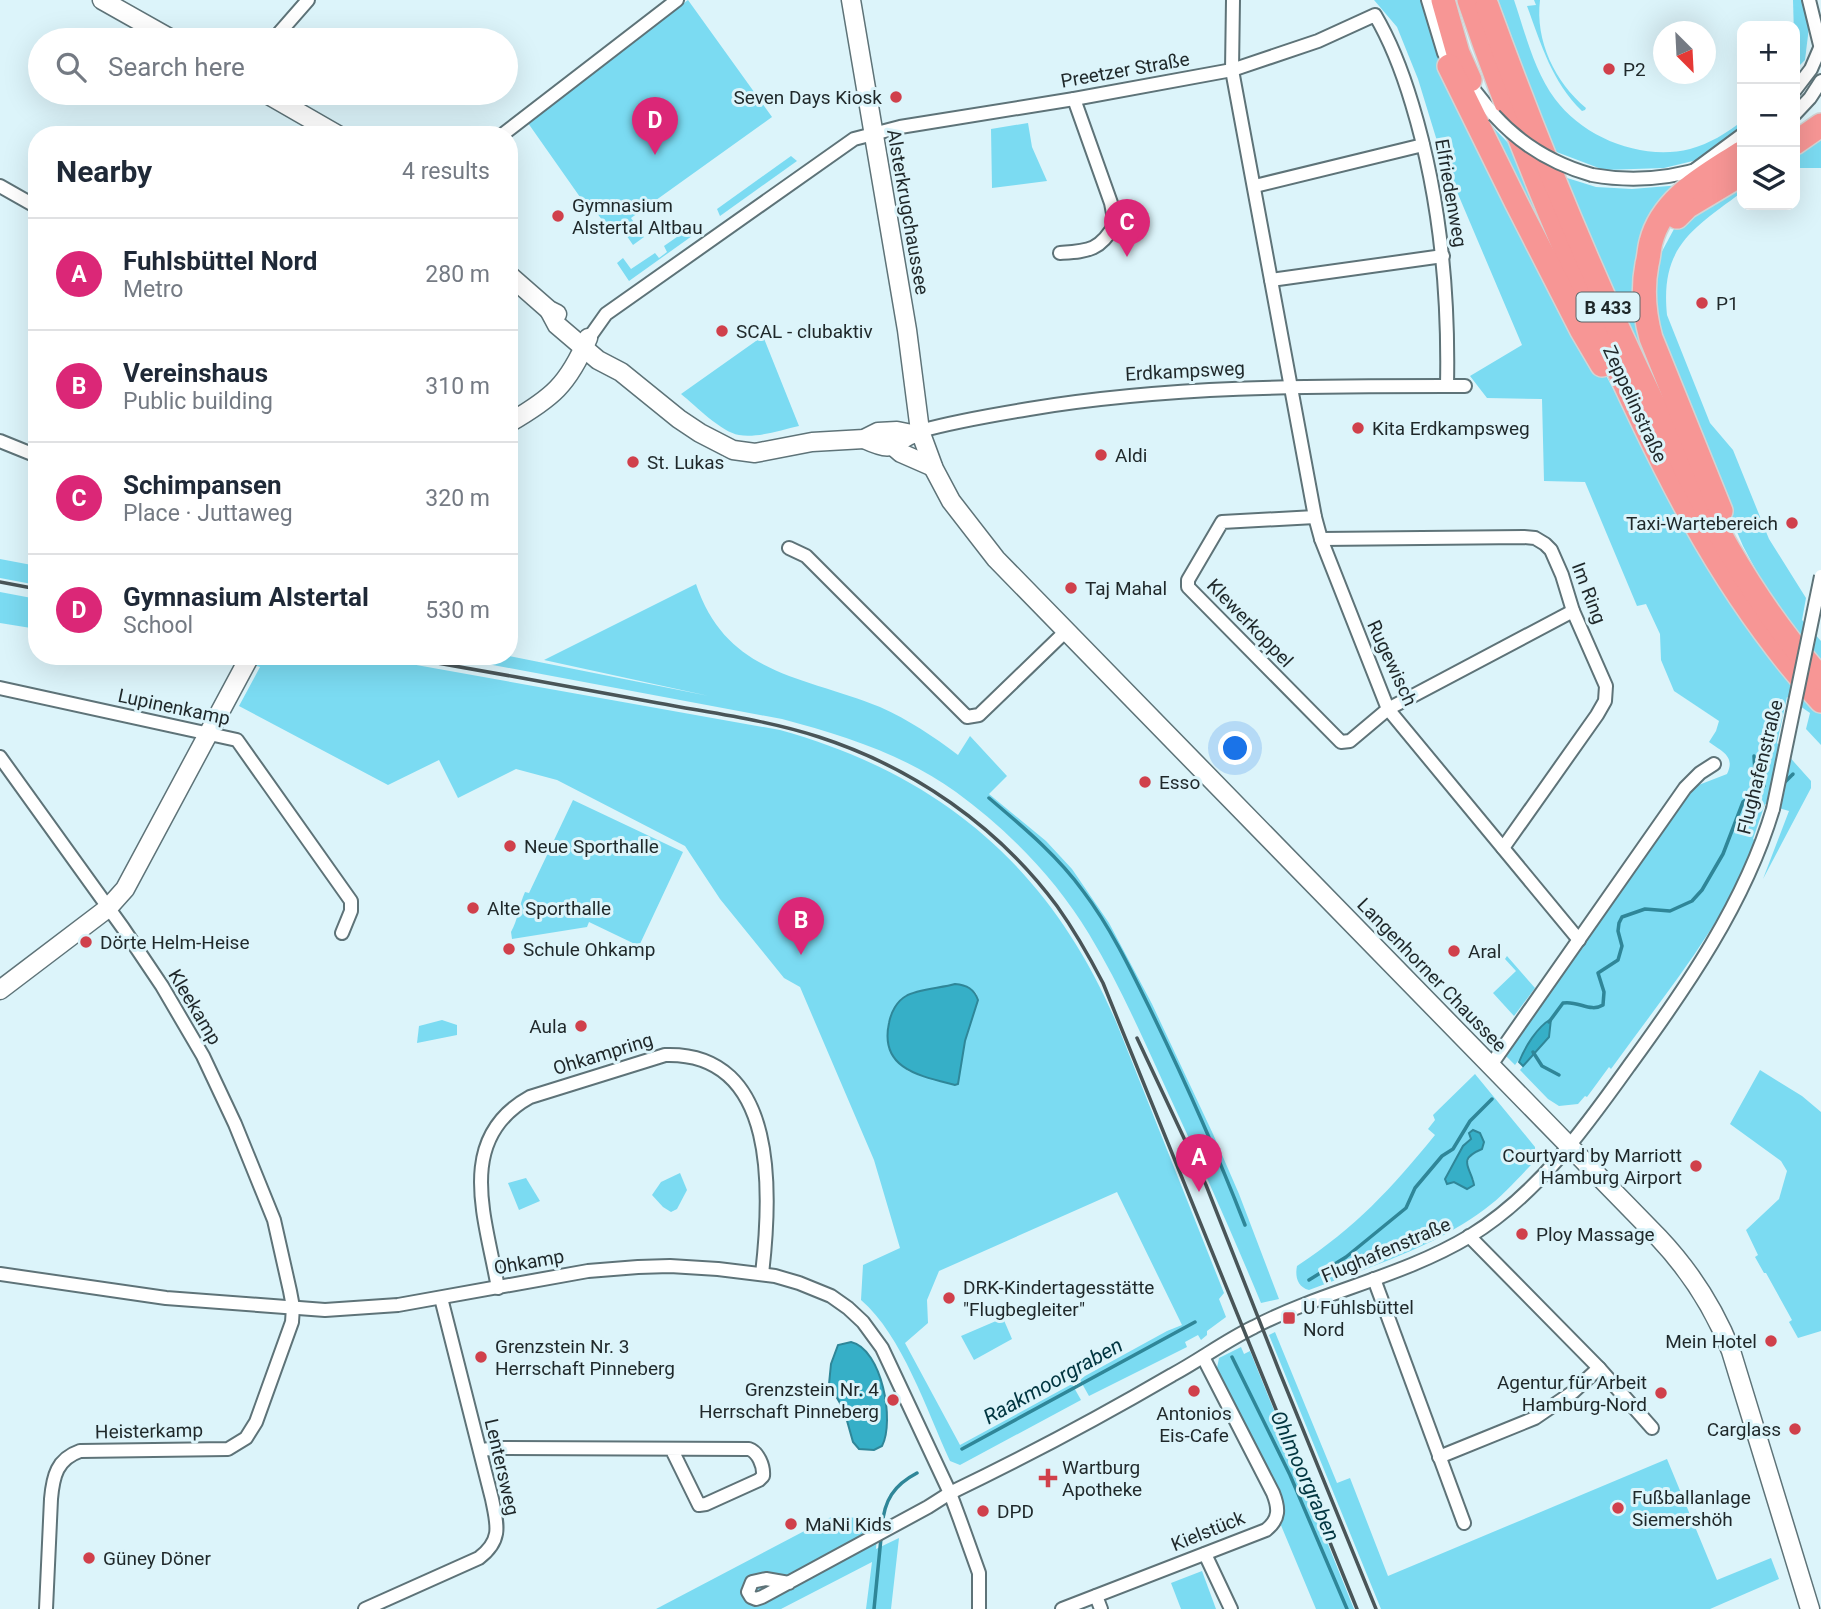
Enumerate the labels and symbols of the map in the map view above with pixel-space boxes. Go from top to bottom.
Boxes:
north arrow [1653,21,1716,84]
street label: Preetzer Straße [1059,47,1191,93]
place label: P2 [1623,58,1646,81]
marker: P2 [1601,61,1617,77]
place label: Seven Days Kiosk [733,86,882,109]
marker: Seven Days Kiosk [888,89,904,105]
pin: D [632,97,678,155]
street label: Alsterkrugchaussee [882,127,934,297]
street label: Elfriedenweg [1430,137,1472,249]
place label: Gymnasium Alstertal Altbau [572,194,703,239]
pin: C [1104,199,1150,257]
marker: Gymnasium Alstertal Altbau [550,208,566,224]
road number: B 433 [1576,292,1640,321]
place label: P1 [1716,292,1739,315]
marker: P1 [1694,295,1710,311]
place label: SCAL - clubaktiv [736,320,873,343]
marker: SCAL - clubaktiv [714,323,730,339]
street label: Zeppelinstraße [1598,342,1672,466]
street label: Erdkampsweg [1125,356,1245,386]
place label: Kita Erdkampsweg [1372,417,1530,440]
marker: Kita Erdkampsweg [1350,420,1366,436]
place label: Aldi [1115,444,1147,467]
marker: Aldi [1093,447,1109,463]
place label: St. Lukas [647,451,724,474]
marker: St. Lukas [625,454,641,470]
place label: Taxi-Wartebereich [1626,512,1778,535]
marker: Taxi-Wartebereich [1784,515,1800,531]
street label: Im Ring [1567,559,1611,627]
street label: Klewerkoppel [1202,574,1298,672]
place label: Taj Mahal [1085,577,1167,600]
marker: Taj Mahal [1063,580,1079,596]
street label: Rugewisch [1362,616,1422,710]
street label: Lupinenkamp [116,684,232,730]
street label: Flughafenstraße [1732,697,1788,837]
your location [1218,731,1252,765]
place label: Esso [1159,771,1200,794]
marker: Esso [1137,774,1153,790]
place label: Neue Sporthalle [524,835,659,858]
marker: Neue Sporthalle [502,838,518,854]
street label: Langenhorner Chaussee [1352,893,1512,1057]
place label: Alte Sporthalle [487,897,611,920]
pin: B [778,897,824,955]
marker: Alte Sporthalle [465,900,481,916]
place label: Dörte Helm-Heise [100,931,250,954]
marker: Dörte Helm-Heise [78,934,94,950]
place label: Schule Ohkamp [523,938,655,961]
place label: Aral [1468,940,1501,963]
marker: Schule Ohkamp [501,941,517,957]
marker: Aral [1446,943,1462,959]
street label: Kleekamp [164,965,226,1049]
place label: Aula [529,1015,567,1038]
marker: Aula [573,1018,589,1034]
street label: Ohkampring [550,1028,656,1080]
pin: A [1176,1134,1222,1192]
place label: Courtyard by Marriott Hamburg Airport [1502,1144,1682,1189]
marker: Courtyard by Marriott Hamburg Airport [1688,1158,1704,1174]
street label: Flughafenstraße [1318,1212,1454,1288]
place label: Ploy Massage [1536,1223,1655,1246]
marker: Ploy Massage [1514,1226,1530,1242]
street label: Ohkamp [492,1245,566,1279]
place label: DRK-Kindertagesstätte "Flugbegleiter" [963,1276,1154,1321]
marker: DRK-Kindertagesstätte "Flugbegleiter" [941,1290,957,1306]
place label: U Fuhlsbüttel Nord [1303,1296,1414,1341]
marker: U Fuhlsbüttel Nord [1281,1310,1297,1326]
place label: Mein Hotel [1665,1330,1757,1353]
water label: Raakmoorgraben [979,1333,1127,1429]
marker: Mein Hotel [1763,1333,1779,1349]
place label: Grenzstein Nr. 3 Herrschaft Pinneberg [495,1335,675,1380]
marker: Grenzstein Nr. 3 Herrschaft Pinneberg [473,1349,489,1365]
place label: Agentur für Arbeit Hamburg-Nord [1497,1371,1647,1416]
place label: Grenzstein Nr. 4 Herrschaft Pinneberg [699,1378,879,1423]
marker: Antonios Eis-Cafe [1186,1383,1202,1399]
marker: Agentur für Arbeit Hamburg-Nord [1653,1385,1669,1401]
marker: Grenzstein Nr. 4 Herrschaft Pinneberg [885,1392,901,1408]
place label: Antonios Eis-Cafe [1156,1402,1232,1447]
water label: Ohlmoorgraben [1265,1407,1345,1545]
street label: Lentersweg [480,1416,524,1518]
place label: Carglass [1707,1418,1781,1441]
street label: Heisterkamp [95,1419,203,1443]
marker: Carglass [1787,1421,1803,1437]
place label: Wartburg Apotheke [1062,1456,1142,1501]
marker: Wartburg Apotheke [1040,1470,1056,1486]
place label: Fußballanlage Siemershöh [1632,1486,1751,1531]
place label: DPD [997,1500,1034,1523]
marker: Fußballanlage Siemershöh [1610,1500,1626,1516]
marker: DPD [975,1503,991,1519]
street label: Kielstück [1168,1506,1248,1556]
place label: MaNi Kids [805,1513,892,1536]
marker: MaNi Kids [783,1516,799,1532]
place label: Güney Döner [103,1547,211,1570]
marker: Güney Döner [81,1550,97,1566]

